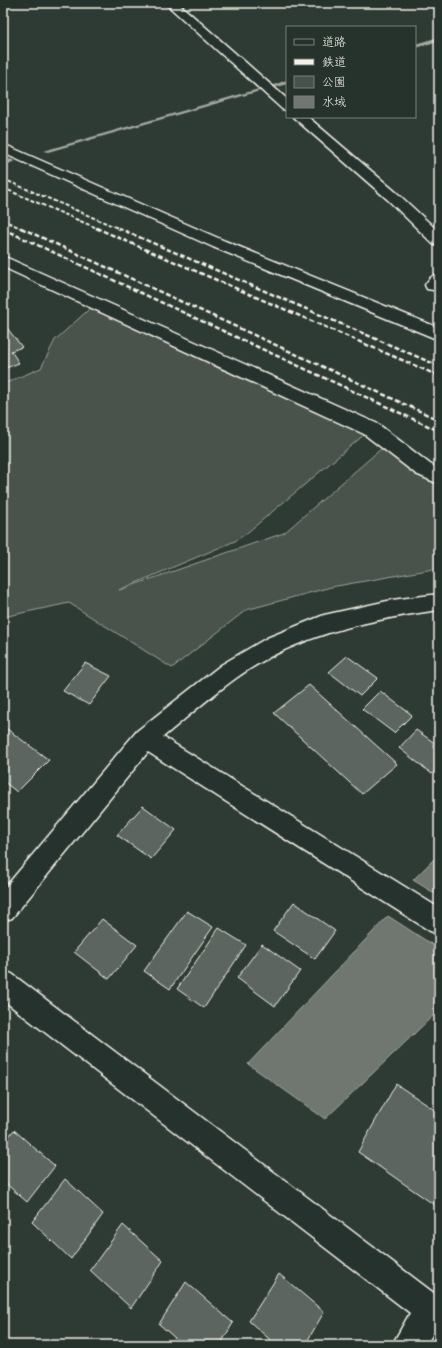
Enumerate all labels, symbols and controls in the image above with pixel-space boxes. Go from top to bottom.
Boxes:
legend [286,26,416,118]
text: 道路 [322,33,346,50]
text: 鉄道 [322,53,346,70]
text: 公園 [322,73,346,90]
text: 水域 [322,93,346,110]

